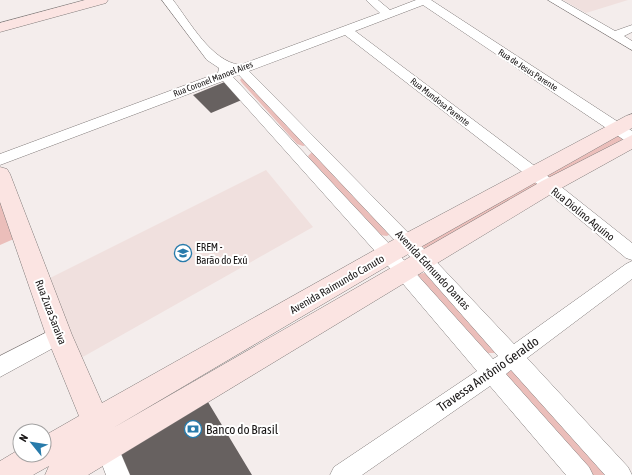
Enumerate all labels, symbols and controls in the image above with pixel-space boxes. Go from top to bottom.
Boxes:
street label: Rua de Jesus Parente [496,47,560,93]
street label: Rua Coronel Manoel Aires [172,59,254,99]
street label: Rua Mundosa Parente [408,76,472,128]
street label: Rua Diolino Aquino [549,185,617,243]
street label: Avenida Edmundo Dantas [393,228,473,312]
place label: EREM - Barão do Exú [196,241,247,266]
school or university icon: EREM - Barão do Exú [173,243,193,263]
street label: Avenida Raimundo Canuto [288,252,386,316]
street label: Rua Zuza Saraíva [33,278,69,346]
street label: Travessa Antônio Geraldo [434,333,542,415]
bank icon: Banco do Brasil [183,419,203,439]
place label: Banco do Brasil [206,422,279,437]
north arrow [12,423,52,463]
text: N [17,432,30,444]

